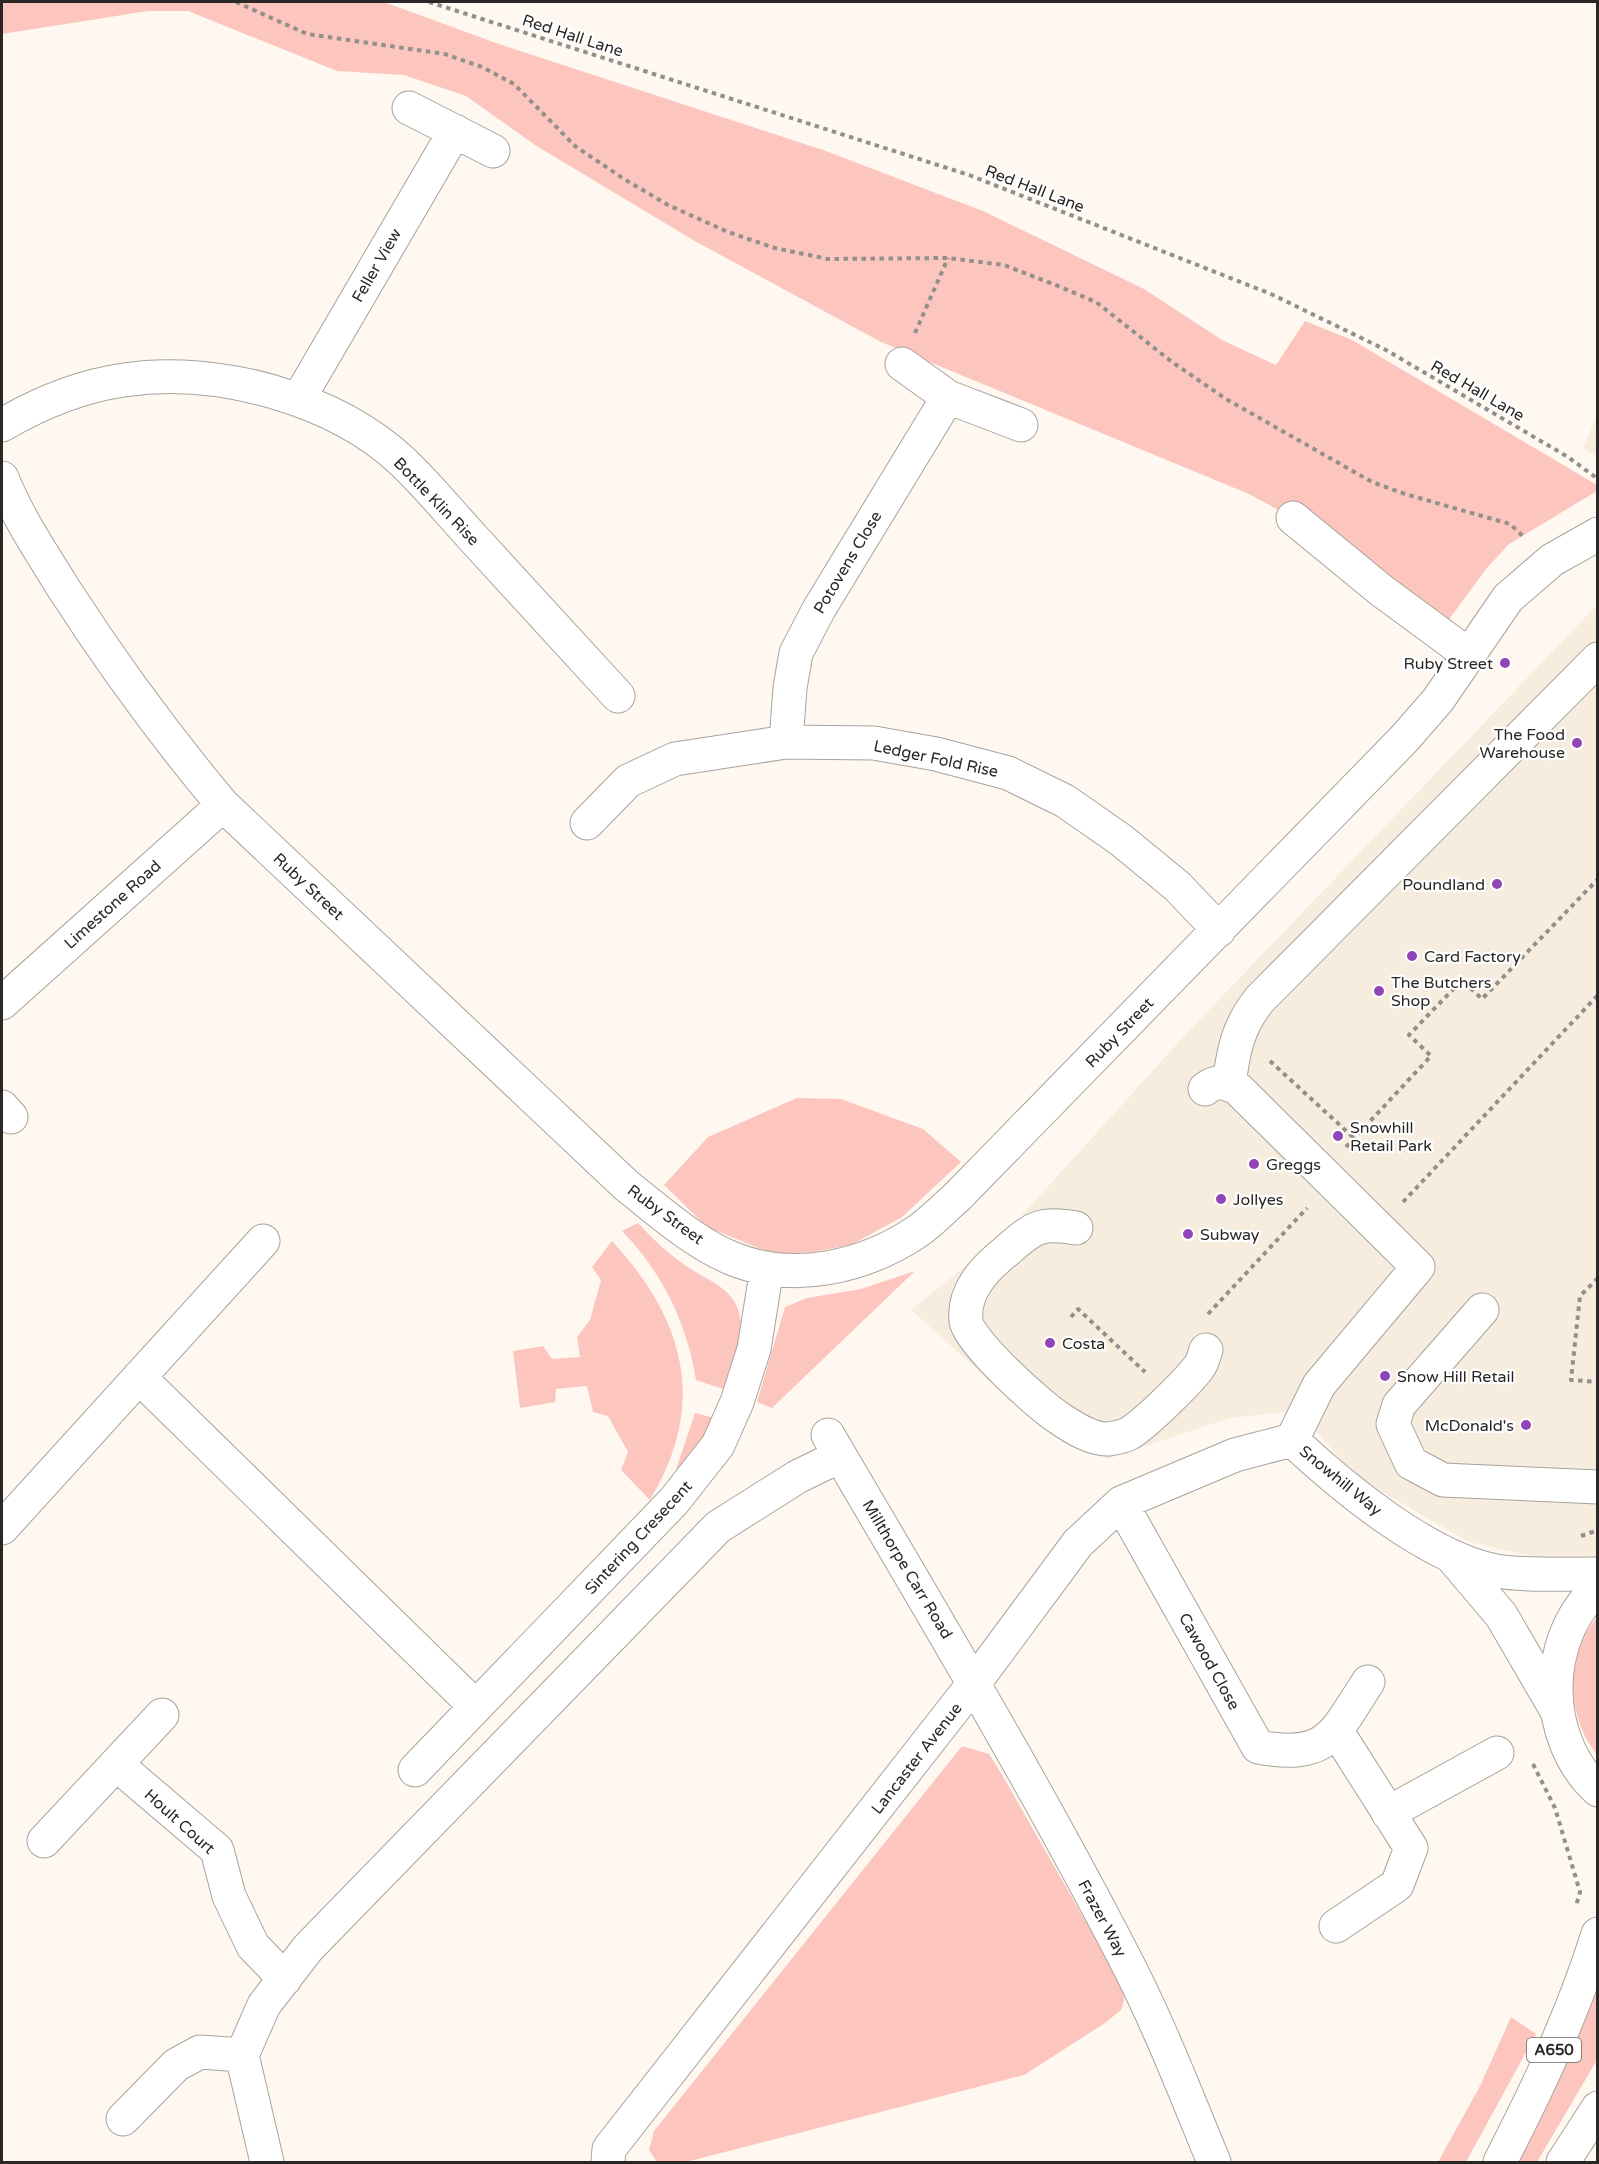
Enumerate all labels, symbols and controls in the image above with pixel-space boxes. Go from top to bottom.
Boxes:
street label: Red Hall Lane [520,10,626,62]
street label: Red Hall Lane [982,161,1087,217]
street label: Feller View [348,225,406,306]
street label: Red Hall Lane [1427,356,1528,426]
street label: Bottle Klin Rise [389,453,483,550]
street label: Potovens Close [809,507,886,618]
place label: Ruby Street [1403,654,1493,674]
marker: Ruby Street [1498,656,1512,670]
place label: The Food Warehouse [1480,725,1565,763]
street label: Ledger Fold Rise [872,736,1000,782]
marker: The Food Warehouse [1570,736,1584,750]
street label: Ruby Street [269,849,348,925]
street label: Limestone Road [60,856,165,953]
place label: Poundland [1402,875,1485,895]
marker: Poundland [1490,877,1504,891]
place label: Card Factory [1424,947,1521,967]
marker: Card Factory [1405,949,1419,963]
place label: The Butchers Shop [1391,973,1491,1011]
marker: The Butchers Shop [1372,984,1386,998]
street label: Ruby Street [1081,994,1158,1072]
place label: Snowhill Retail Park [1350,1118,1432,1156]
marker: Snowhill Retail Park [1331,1129,1345,1143]
place label: Greggs [1266,1155,1321,1175]
marker: Greggs [1247,1157,1261,1171]
street label: Ruby Street [623,1180,708,1249]
place label: Jollyes [1233,1190,1283,1210]
marker: Jollyes [1214,1192,1228,1206]
place label: Subway [1200,1225,1260,1245]
marker: Subway [1181,1227,1195,1241]
place label: Costa [1062,1334,1105,1354]
marker: Costa [1043,1336,1057,1350]
place label: Snow Hill Retail [1397,1367,1514,1387]
marker: Snow Hill Retail [1378,1369,1392,1383]
place label: McDonald's [1425,1416,1514,1436]
marker: McDonald's [1519,1418,1533,1432]
street label: Snowhill Way [1295,1441,1386,1520]
street label: Sintering Cresecent [581,1477,697,1599]
street label: Millthorpe Carr Road [858,1496,957,1643]
street label: Cawood Close [1174,1609,1244,1713]
street label: Lancaster Avenue [867,1699,966,1818]
street label: Hoult Court [140,1785,219,1859]
street label: Frazer Way [1073,1876,1131,1961]
road number: A650 [1527,2038,1581,2062]

